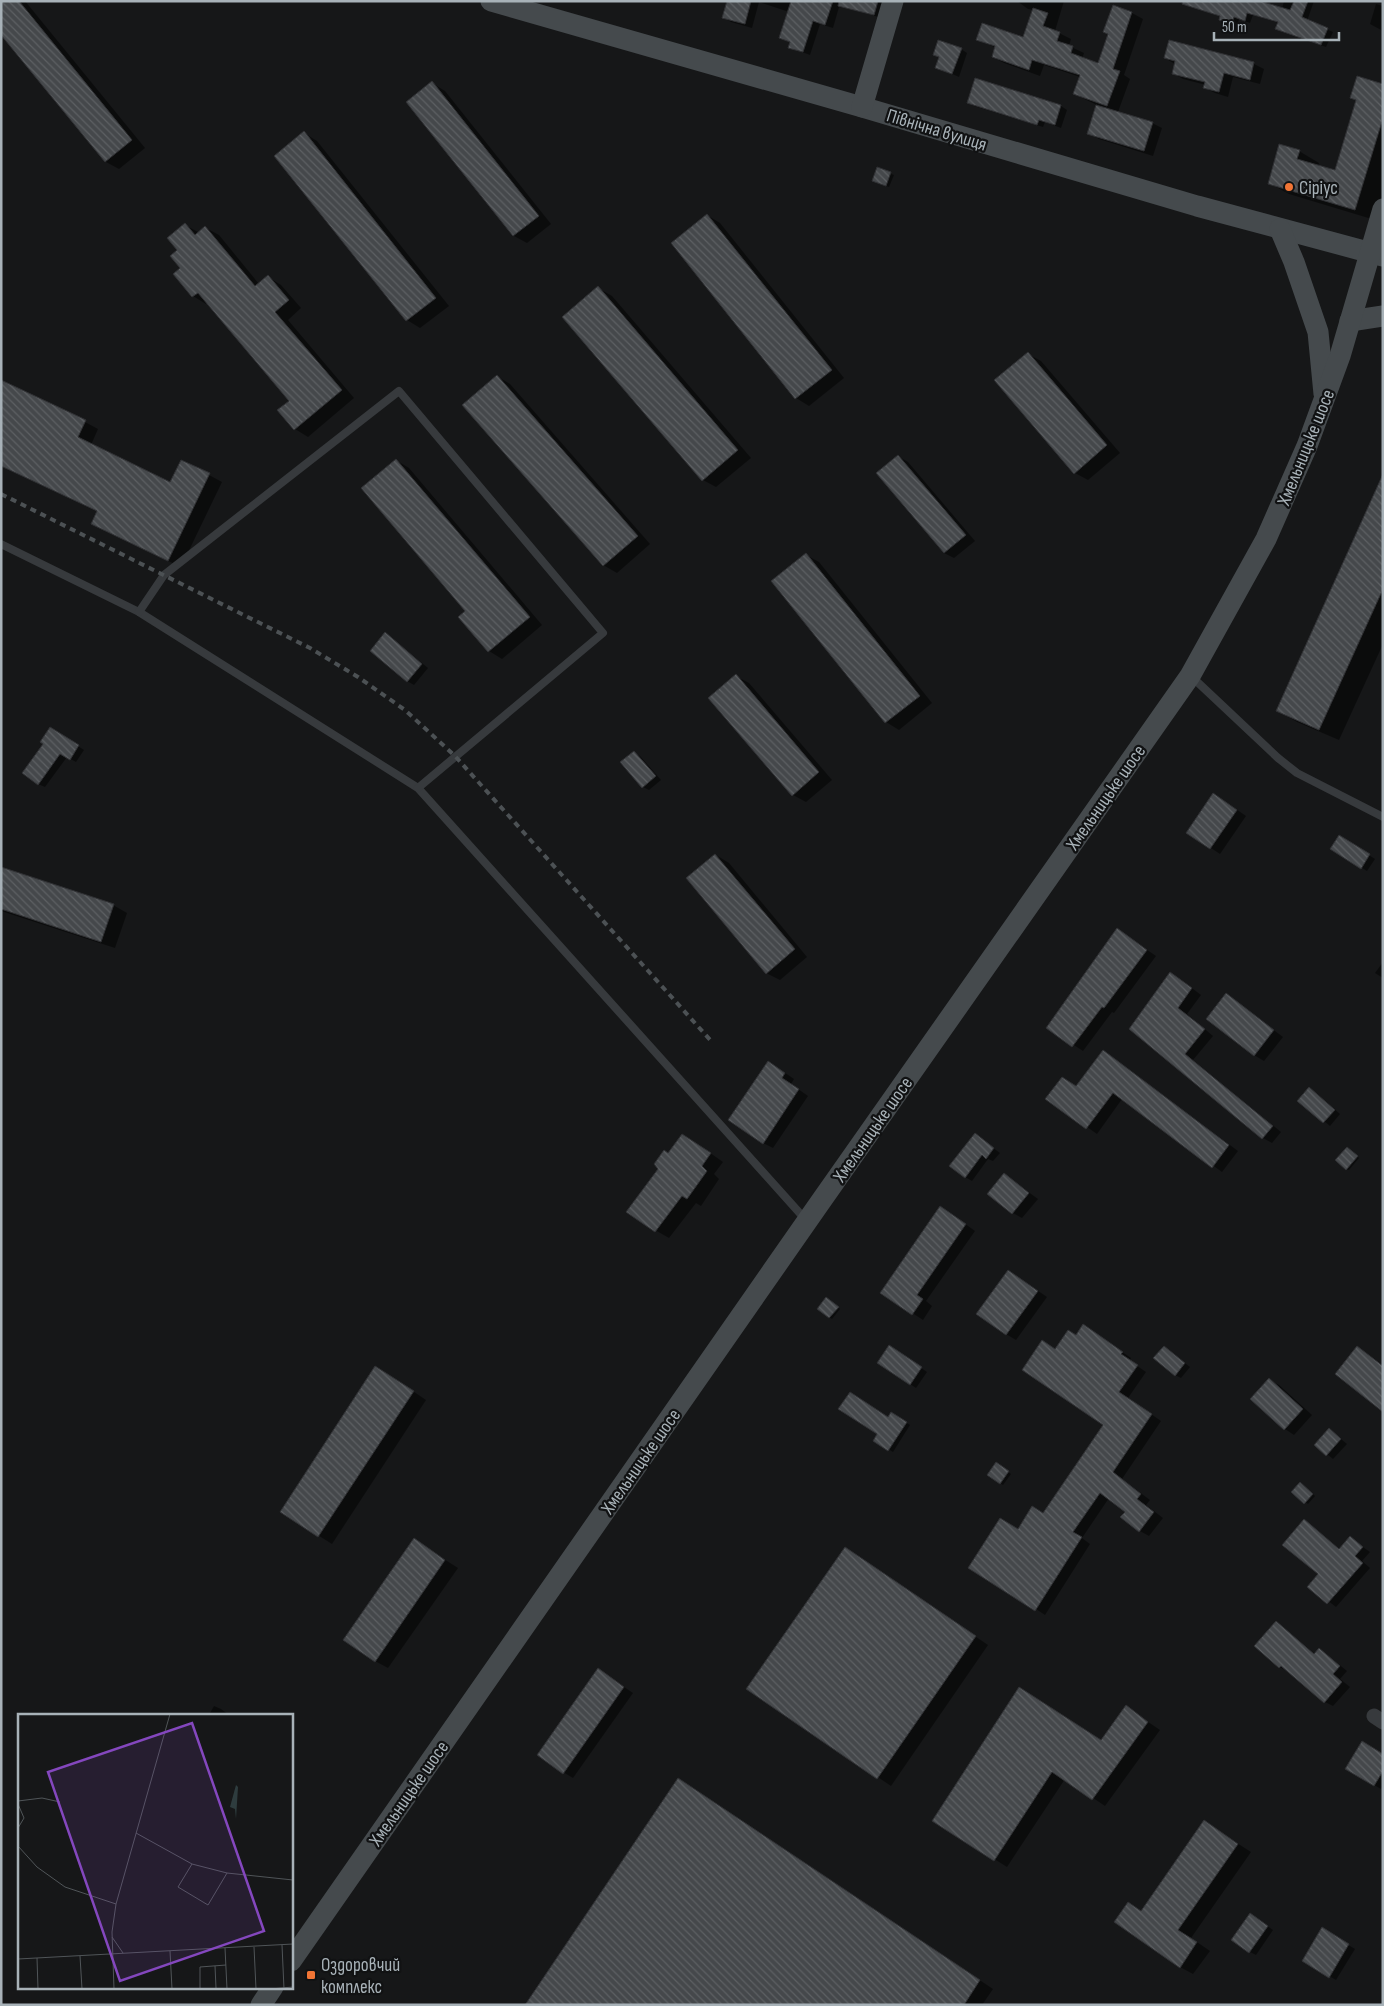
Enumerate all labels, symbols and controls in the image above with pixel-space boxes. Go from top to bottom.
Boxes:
scale bar [1214,10,1339,42]
text: 50 m [1222,18,1247,37]
street label: Північна вулиця [884,104,989,157]
place label: Сіріус [1299,177,1338,200]
marker: Сіріус [1283,181,1295,193]
street label: Хмельницьке шосе [1272,386,1340,510]
street label: Хмельницьке шосе [1061,741,1151,856]
street label: Хмельницьке шосе [828,1073,918,1188]
street label: Хмельницьке шосе [596,1405,686,1520]
inset map [18,1714,292,1988]
street label: Хмельницьке шосе [364,1737,454,1852]
place label: Оздоровчий комплекс [321,1954,400,1999]
marker: Оздоровчий комплекс [305,1969,317,1981]

